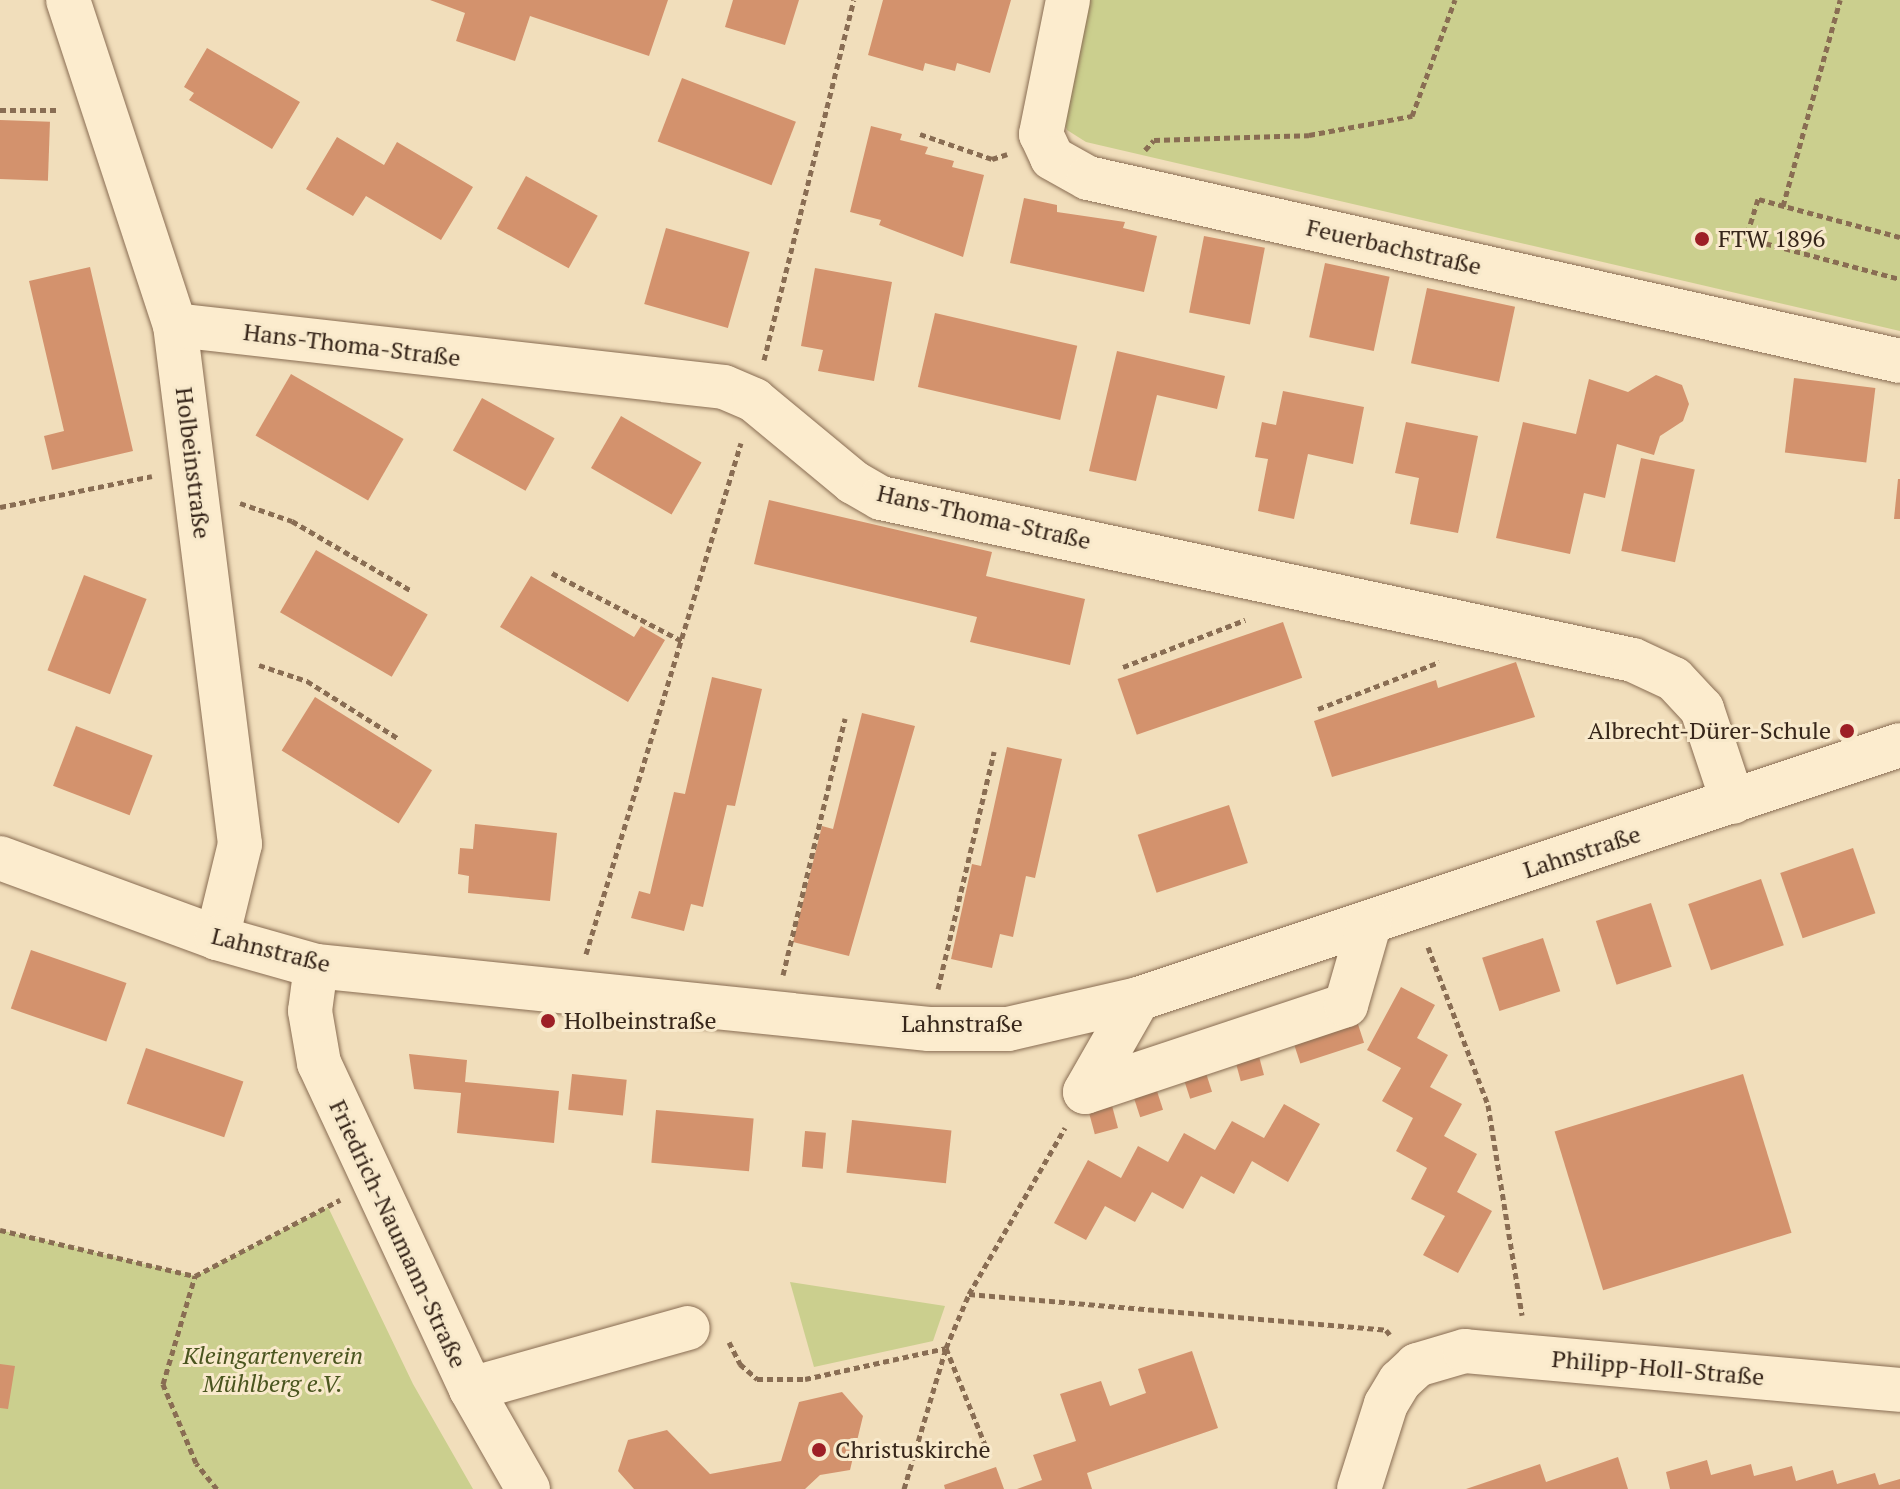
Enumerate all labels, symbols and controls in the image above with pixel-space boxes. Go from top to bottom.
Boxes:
street label: Feuerbachstraße [1304,213,1484,281]
place label: FTW 1896 [1718,225,1825,253]
marker: FTW 1896 [1693,230,1711,248]
street label: Hans-Thoma-Straße [242,317,462,373]
street label: Holbeinstraße [169,386,217,540]
street label: Hans-Thoma-Straße [874,478,1094,556]
place label: Albrecht-Dürer-Schule [1588,717,1831,745]
marker: Albrecht-Dürer-Schule [1838,722,1856,740]
street label: Lahnstraße [1520,820,1644,884]
street label: Lahnstraße [208,921,334,979]
place label: Holbeinstraße [564,1007,717,1035]
street label: Lahnstraße [901,1010,1023,1038]
marker: Holbeinstraße [539,1012,557,1030]
street label: Friedrich-Naumann-Straße [323,1095,473,1373]
park label: Kleingartenverein Mühlberg e.V. [183,1342,363,1398]
street label: Philipp-Holl-Straße [1550,1344,1766,1392]
place label: Christuskirche [835,1436,991,1464]
marker: Christuskirche [810,1441,828,1459]

